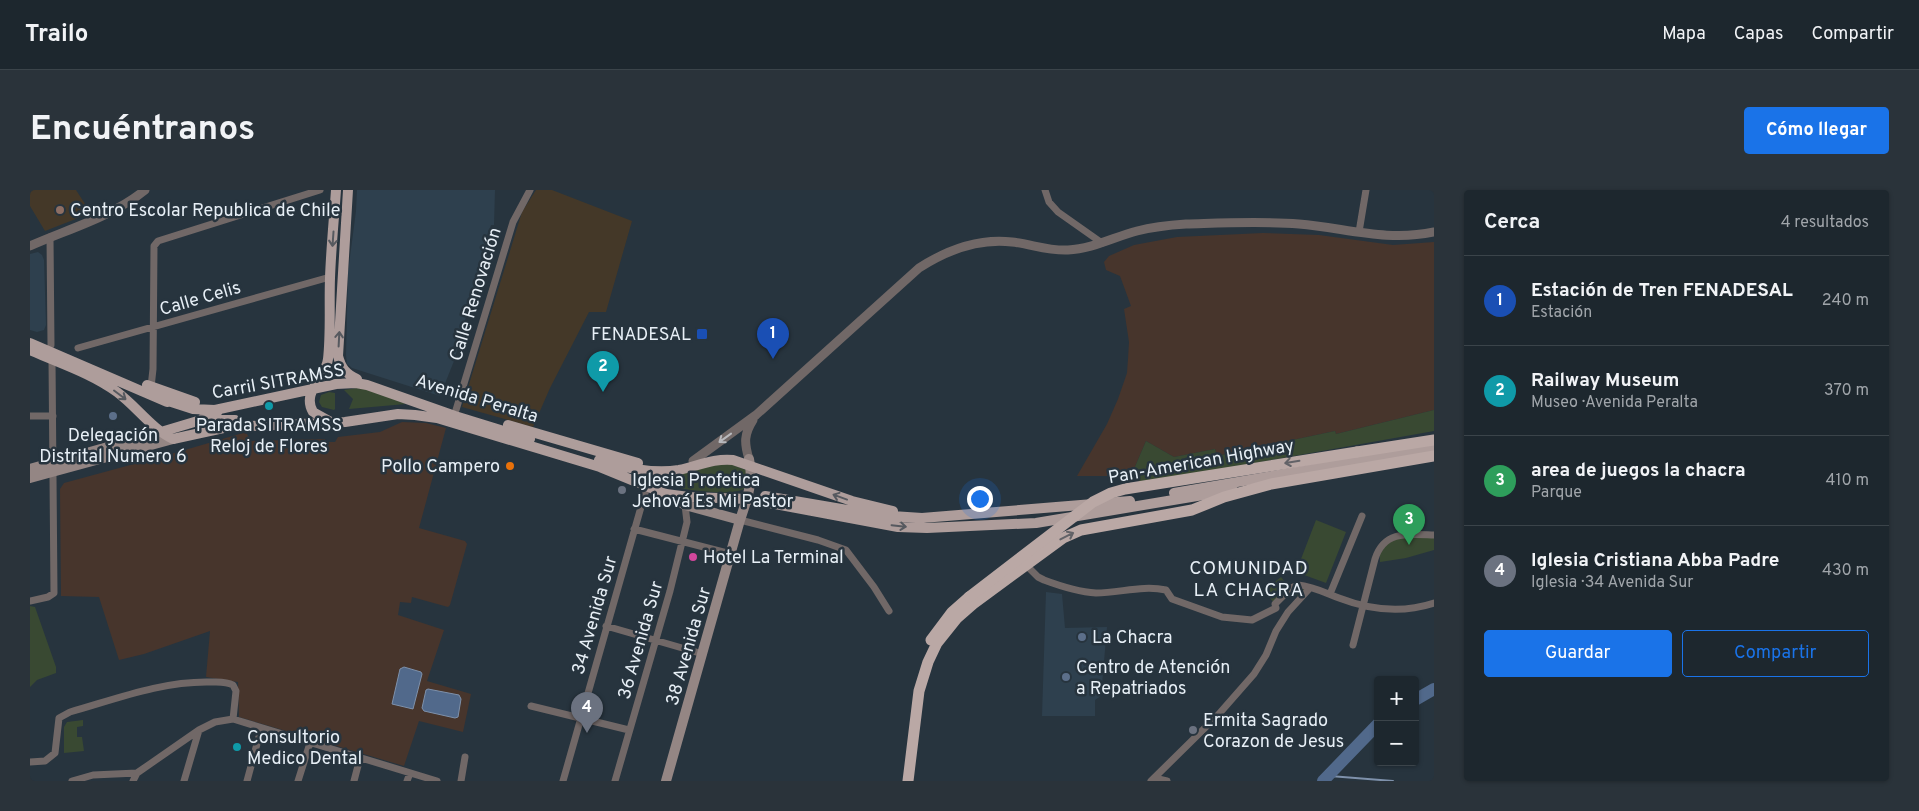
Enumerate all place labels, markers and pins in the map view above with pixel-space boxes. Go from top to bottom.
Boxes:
place label: Centro Escolar Republica de Chile [70,200,340,223]
marker: Centro Escolar Republica de Chile [54,204,66,216]
pin: 1 [757,318,789,359]
place label: FENADESAL [591,324,691,347]
marker: FENADESAL [695,327,709,341]
pin: 2 [587,351,619,392]
marker: Parada SITRAMSS Reloj de Flores [263,400,275,412]
marker: Delegación Distrital Numero 6 [107,410,119,422]
place label: Parada SITRAMSS Reloj de Flores [196,415,342,459]
place label: Delegación Distrital Numero 6 [39,425,187,469]
place label: Pollo Campero [381,456,500,479]
marker: Pollo Campero [504,460,516,472]
place label: Iglesia Profetica Jehová Es Mi Pastor [632,470,793,514]
marker: Iglesia Profetica Jehová Es Mi Pastor [616,484,628,496]
pin: 3 [1393,504,1425,545]
place label: Hotel La Terminal [703,547,844,570]
marker: Hotel La Terminal [687,551,699,563]
place label: La Chacra [1092,627,1173,650]
marker: La Chacra [1076,631,1088,643]
place label: Centro de Atención a Repatriados [1076,657,1230,701]
marker: Centro de Atención a Repatriados [1060,671,1072,683]
pin: 4 [571,692,603,733]
place label: Ermita Sagrado Corazon de Jesus [1203,710,1344,754]
marker: Ermita Sagrado Corazon de Jesus [1187,724,1199,736]
place label: Consultorio Medico Dental [247,727,362,771]
marker: Consultorio Medico Dental [231,741,243,753]

